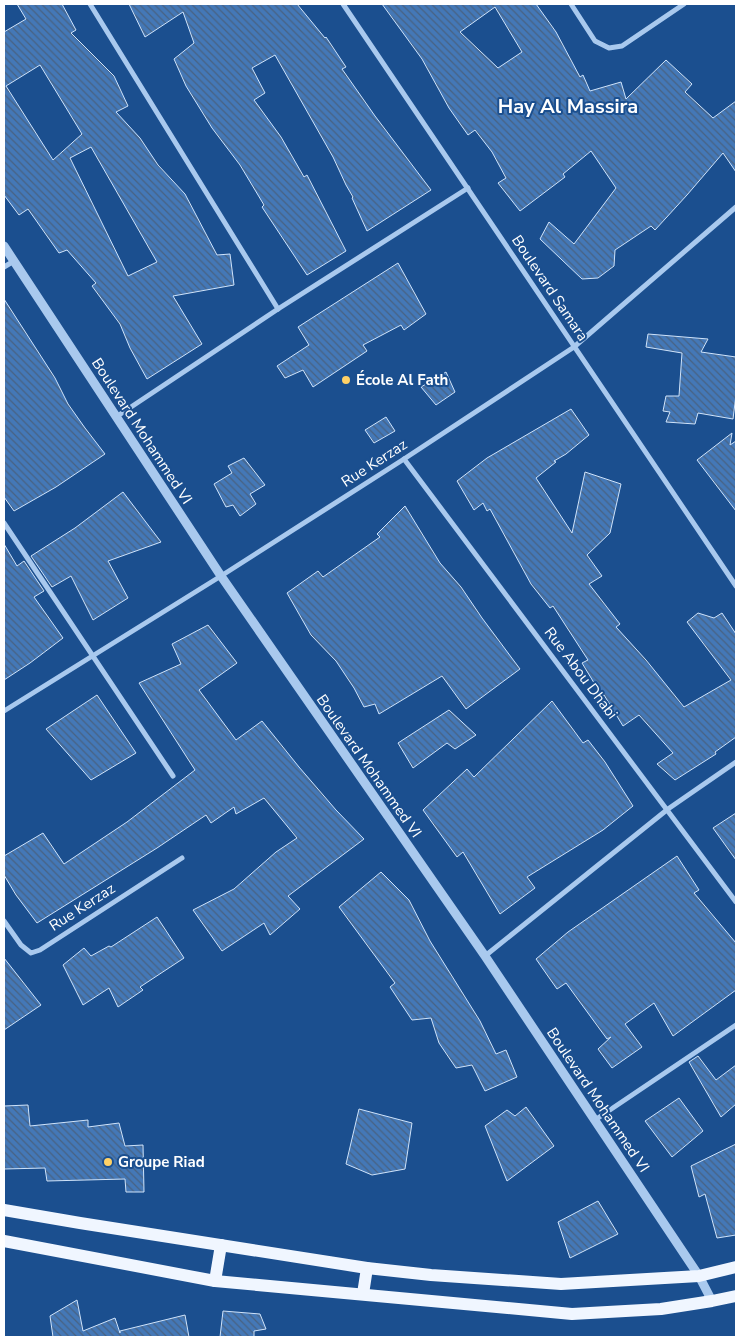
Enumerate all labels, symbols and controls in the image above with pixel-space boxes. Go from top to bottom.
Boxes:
district label: Hay Al Massira [498,93,638,120]
street label: Boulevard Samara [507,231,593,345]
street label: Boulevard Mohammed VI [87,354,197,508]
place label: École Al Fath [356,370,448,390]
marker: École Al Fath [340,374,352,386]
street label: Rue Kerzaz [337,434,411,492]
street label: Rue Abou Dhabi [540,623,622,723]
street label: Boulevard Mohammed VI [312,690,426,842]
street label: Rue Kerzaz [45,878,119,936]
street label: Boulevard Mohammed VI [542,1024,654,1176]
place label: Groupe Riad [118,1152,205,1172]
marker: Groupe Riad [102,1156,114,1168]

